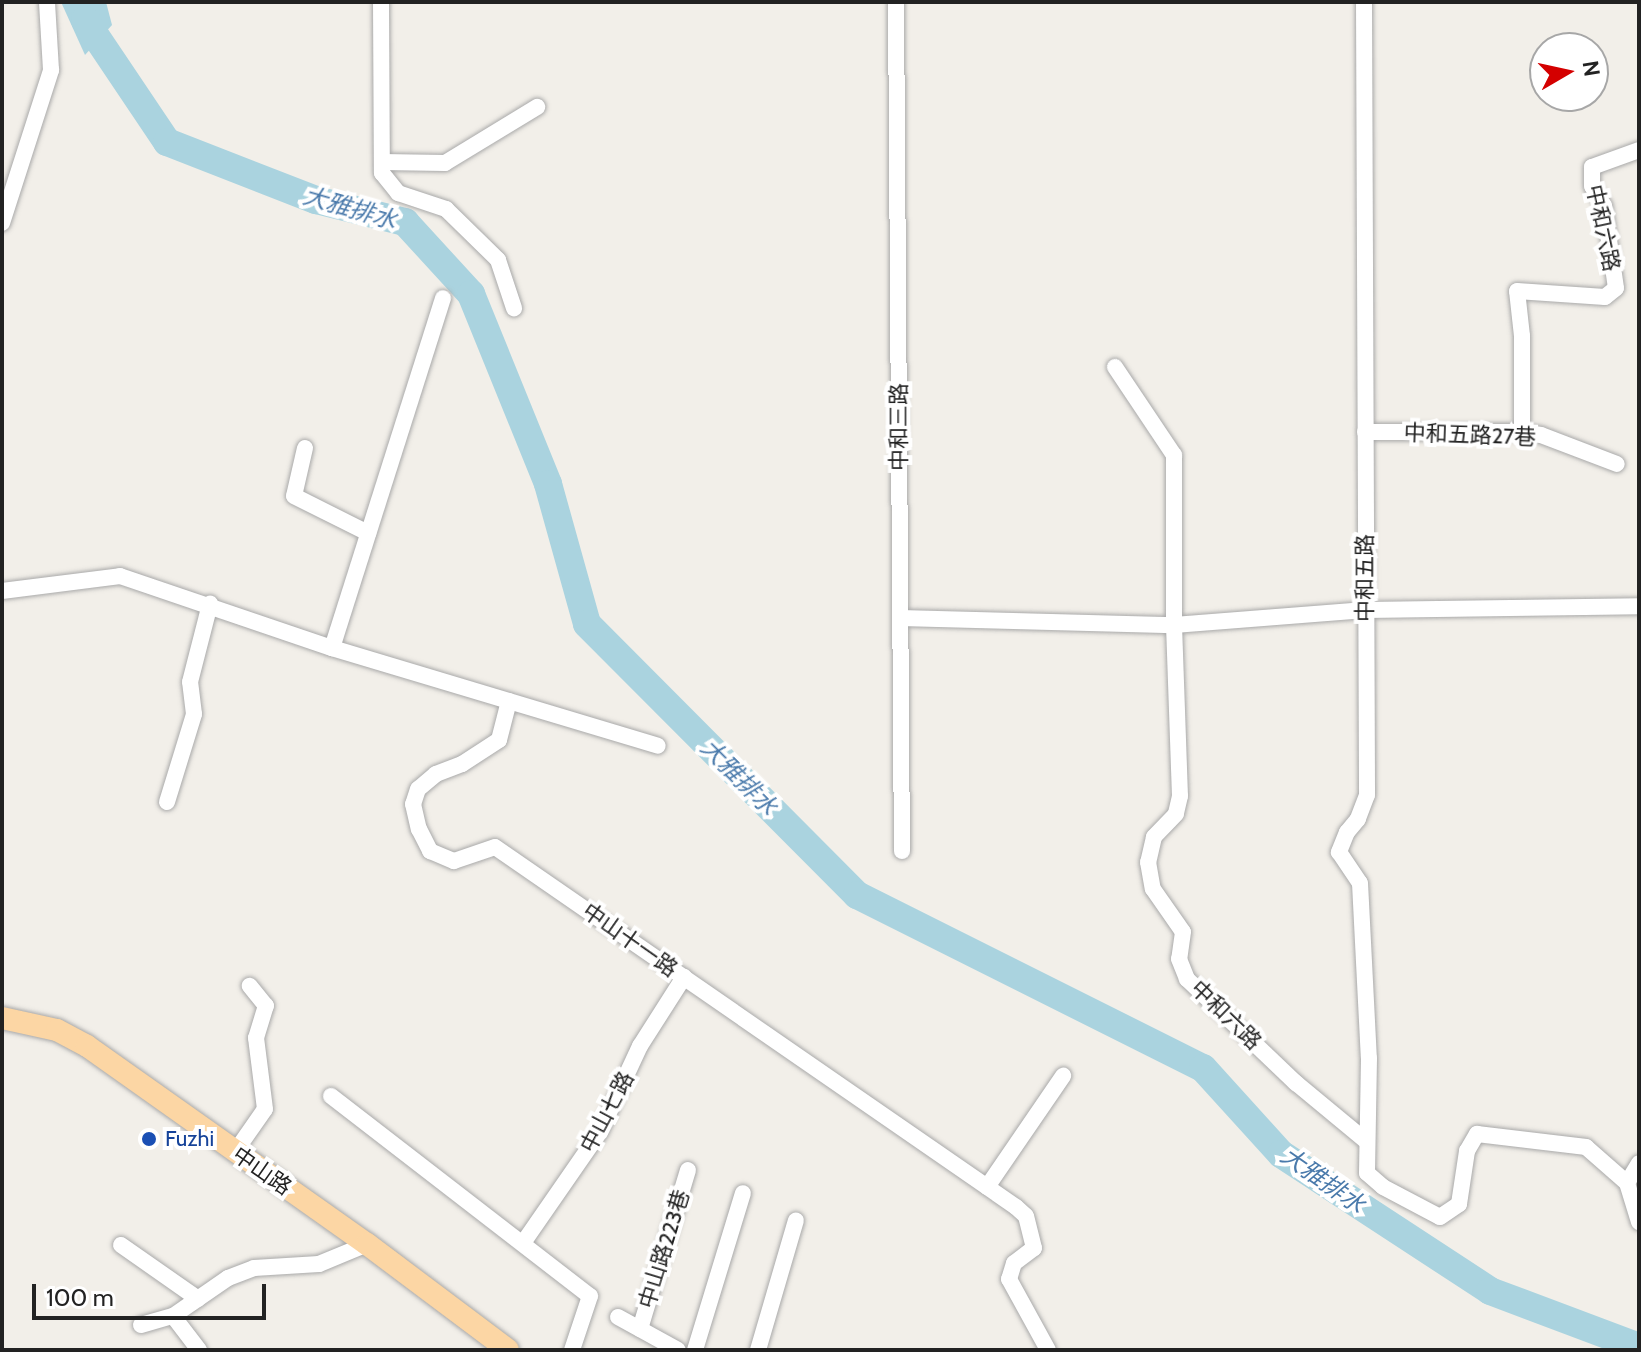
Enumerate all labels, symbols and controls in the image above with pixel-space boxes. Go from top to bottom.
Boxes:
north arrow [1529,32,1609,112]
text: N [1577,59,1606,78]
water label: 大雅排水 [300,181,400,235]
street label: 中和六路 [1581,182,1625,274]
street label: 中和三路 [886,383,912,471]
street label: 中和五路27巷 [1403,419,1537,451]
street label: 中和五路 [1352,534,1378,622]
water label: 大雅排水 [695,733,783,821]
street label: 中山十一路 [577,898,683,982]
street label: 中和六路 [1185,975,1267,1055]
street label: 中山七路 [575,1067,639,1157]
place label: Fuzhi [165,1126,214,1152]
marker: Fuzhi [140,1130,158,1148]
street label: 中山路 [227,1141,297,1201]
water label: 大雅排水 [1275,1141,1371,1219]
street label: 中山路223巷 [633,1186,695,1312]
scale bar [36,1268,270,1318]
text: 100 m [46,1283,114,1312]

